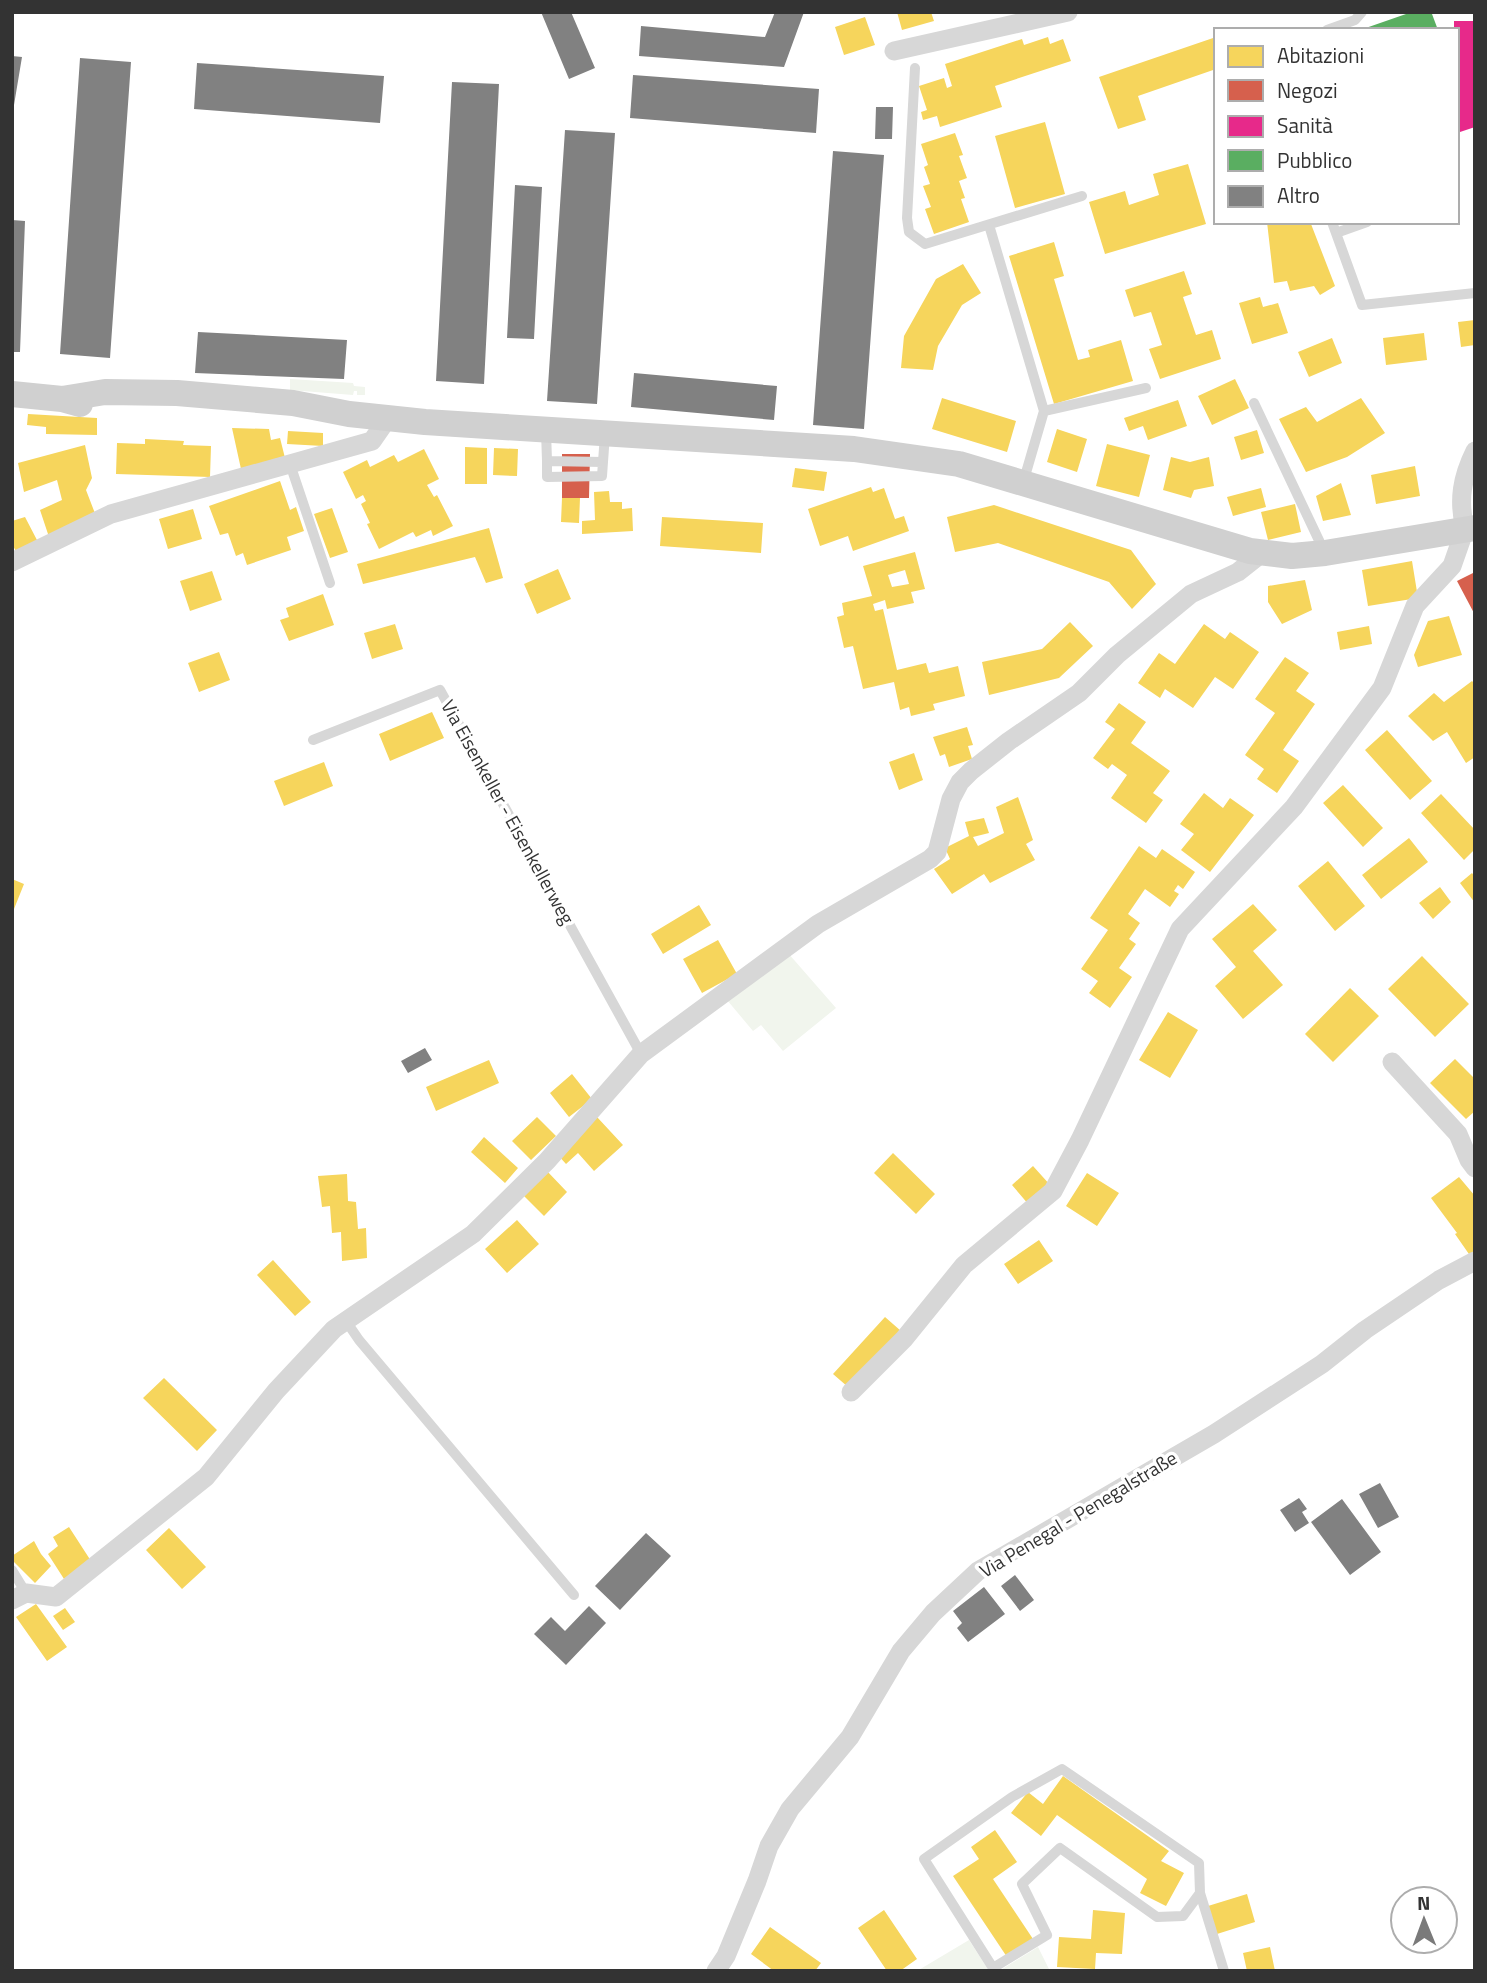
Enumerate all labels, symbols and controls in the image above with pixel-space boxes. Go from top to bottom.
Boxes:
legend [1214,28,1459,224]
text: Abitazioni [1277,39,1364,71]
text: Negozi [1277,74,1338,106]
text: Sanità [1277,109,1333,141]
text: Pubblico [1277,144,1352,176]
text: Altro [1277,179,1320,211]
street label: Via Eisenkeller - Eisenkellerweg [434,694,582,930]
street label: Via Penegal - Penegalstraße [973,1443,1182,1584]
north arrow [1389,1885,1459,1955]
text: N [1417,1888,1431,1917]

